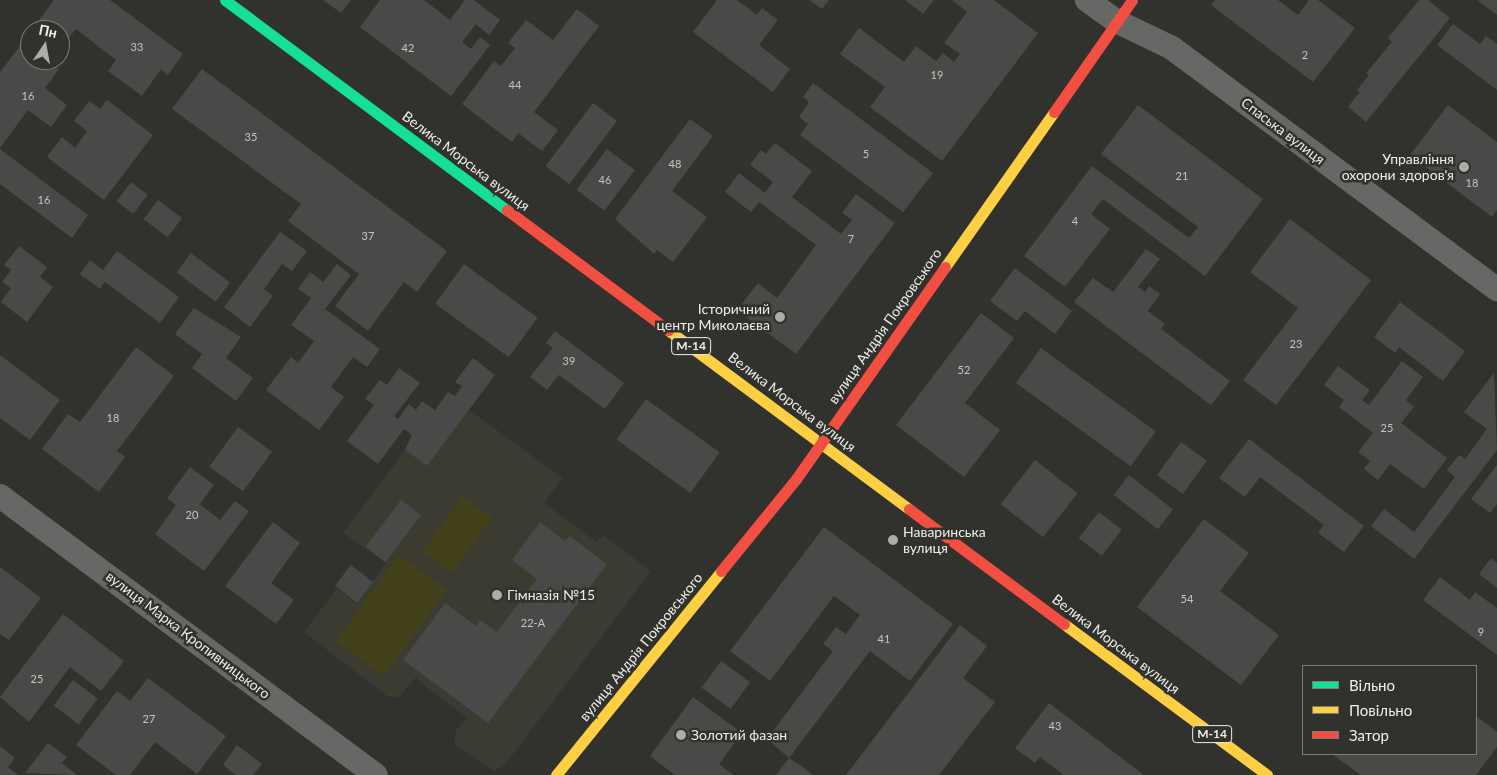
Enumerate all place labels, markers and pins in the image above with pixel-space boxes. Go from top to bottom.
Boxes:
place label: Управління охорони здоров'я [1342,151,1454,184]
marker: Управління охорони здоров'я [1458,161,1470,173]
place label: Історичний центр Миколаєва [656,301,770,334]
marker: Історичний центр Миколаєва [774,311,786,323]
place label: Наваринська вулиця [903,524,986,556]
marker: Наваринська вулиця [887,534,899,546]
place label: Гімназія №15 [507,587,595,603]
marker: Гімназія №15 [491,589,503,601]
place label: Золотий фазан [691,727,787,743]
marker: Золотий фазан [675,729,687,741]

